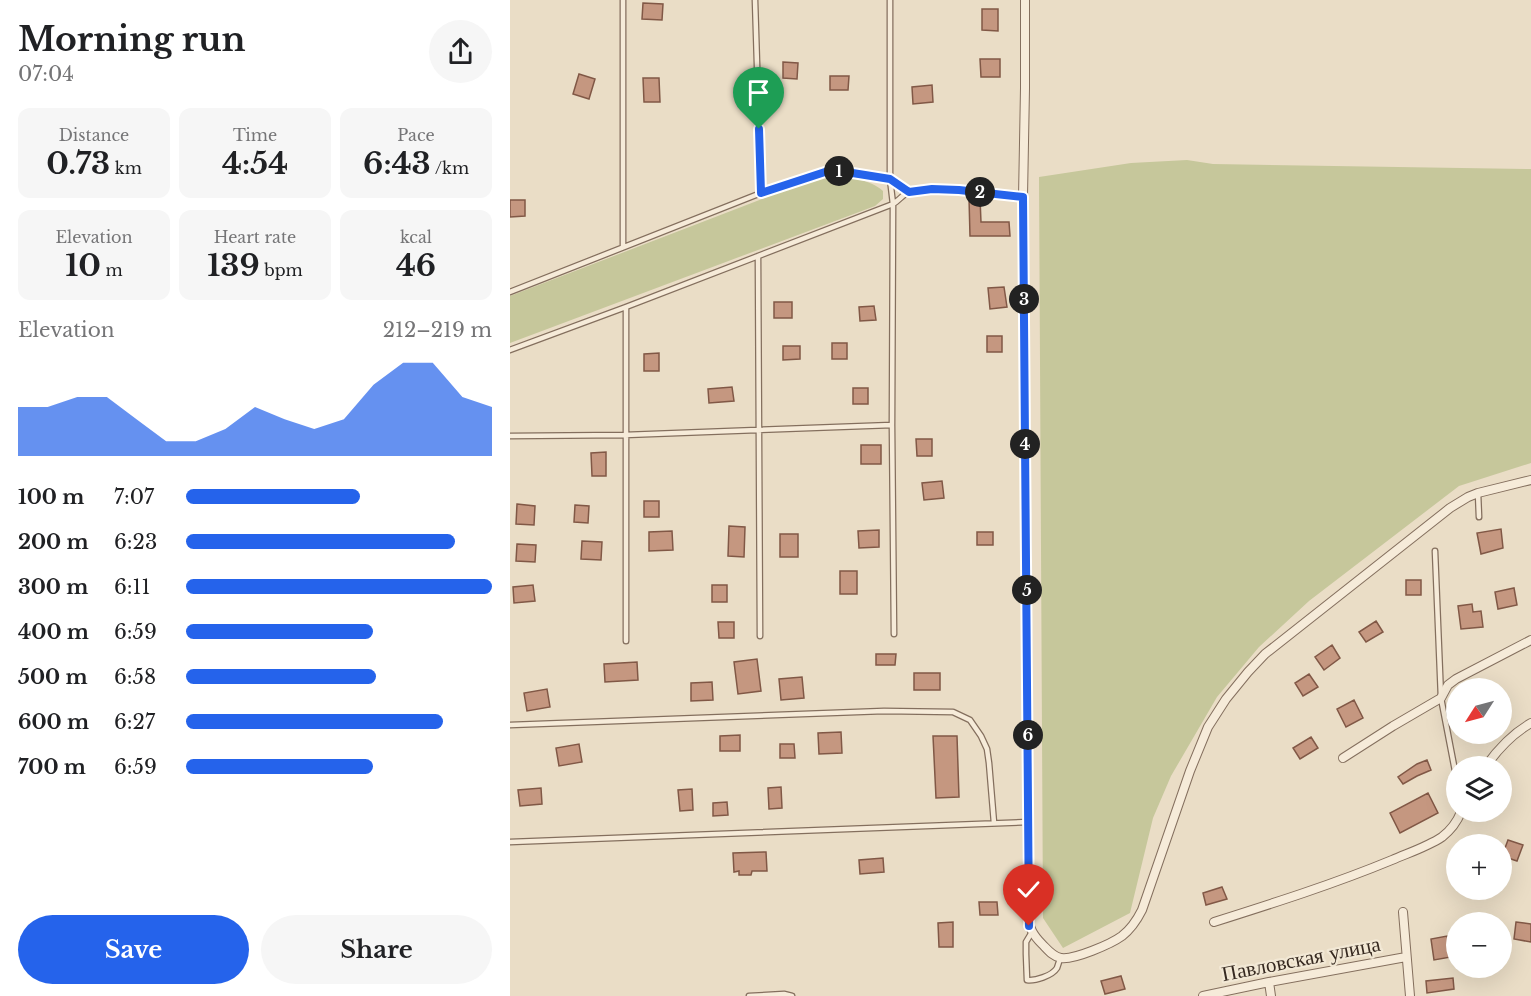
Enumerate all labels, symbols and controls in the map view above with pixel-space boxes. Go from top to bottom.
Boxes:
text: Morning run [18,19,246,60]
button: share [429,20,492,83]
text: 07:04 [18,62,74,86]
pin [733,67,784,129]
icon: arrive [742,76,775,109]
text: Distance [59,125,129,145]
text: Time [233,125,277,145]
text: Pace [397,125,435,145]
text: 0.73 [46,145,110,182]
text: 4:54 [222,145,288,182]
text: 6:43 [363,145,431,182]
pin: 1 [824,156,854,186]
text: km [110,158,142,178]
text: /km [431,158,469,178]
text: 1 [836,161,842,181]
pin: 2 [965,177,995,207]
text: 2 [975,182,985,202]
text: Elevation [55,227,133,247]
text: Heart rate [214,227,296,247]
text: kcal [400,227,432,247]
text: 10 [65,247,101,284]
text: 139 [207,247,260,284]
text: 46 [396,247,436,284]
text: m [101,260,123,280]
text: bpm [260,260,303,280]
pin: 3 [1009,284,1039,314]
text: 3 [1019,289,1029,309]
text: Elevation [18,318,115,342]
text: 212–219 m [383,318,492,342]
pin: 4 [1010,429,1040,459]
text: 4 [1020,434,1030,454]
text: 100 m [18,485,84,509]
text: 7:07 [114,485,154,509]
text: 200 m [18,530,89,554]
text: 6:23 [114,530,157,554]
text: 300 m [18,575,88,599]
text: 6:11 [114,575,150,599]
pin: 5 [1012,575,1042,605]
text: 5 [1022,580,1032,600]
text: 400 m [18,620,89,644]
text: 6:59 [114,620,157,644]
text: 500 m [18,665,88,689]
text: 6:58 [114,665,156,689]
north arrow [1446,678,1512,744]
map controls [1446,678,1512,978]
text: 600 m [18,710,89,734]
text: 6:27 [114,710,155,734]
pin: 6 [1013,720,1043,750]
text: 6 [1023,725,1033,745]
text: 700 m [18,755,86,779]
text: 6:59 [114,755,157,779]
button: layers [1446,756,1512,822]
button: + [1446,834,1512,900]
pin [1003,864,1054,926]
icon: check [1012,873,1045,906]
button: − [1446,912,1512,978]
button: Save [18,915,249,984]
button: Share [261,915,492,984]
street label: Павловская улица [1220,931,1383,987]

